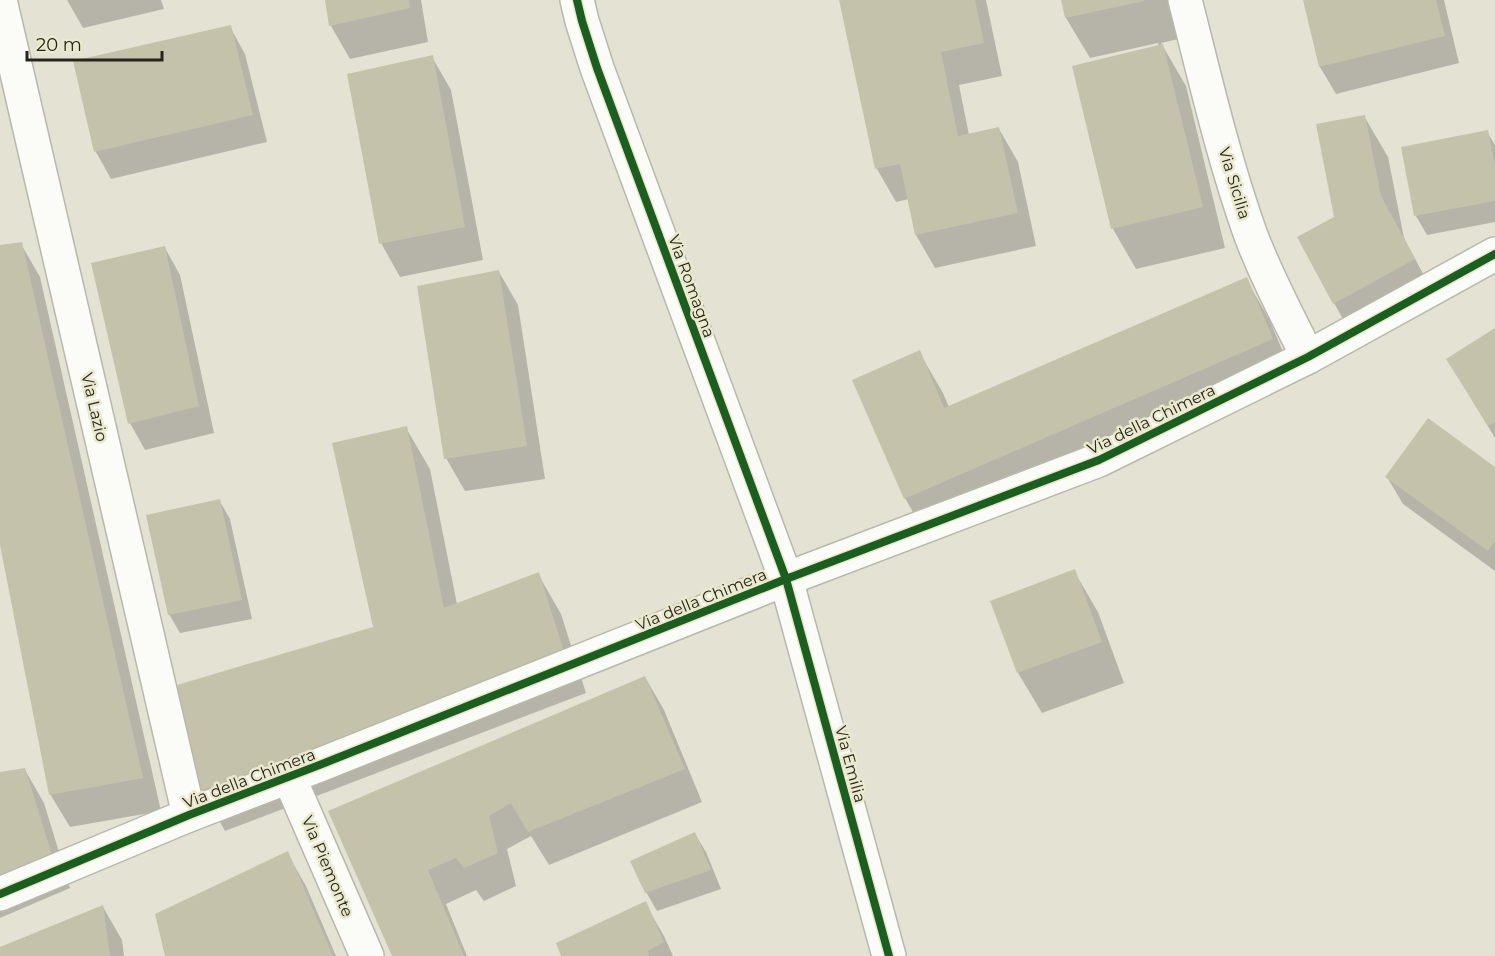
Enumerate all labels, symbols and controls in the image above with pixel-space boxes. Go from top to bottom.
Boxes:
scale bar [27,24,162,62]
text: 20 m [36,34,82,56]
street label: Via Sicilia [1215,145,1254,221]
street label: Via Romagna [664,232,719,340]
street label: Via Lazio [77,371,112,443]
street label: Via della Chimera [1084,380,1218,459]
street label: Via della Chimera [633,564,770,634]
street label: Via Emilia [831,724,870,805]
street label: Via della Chimera [180,745,318,812]
street label: Via Piemonte [298,813,357,920]

